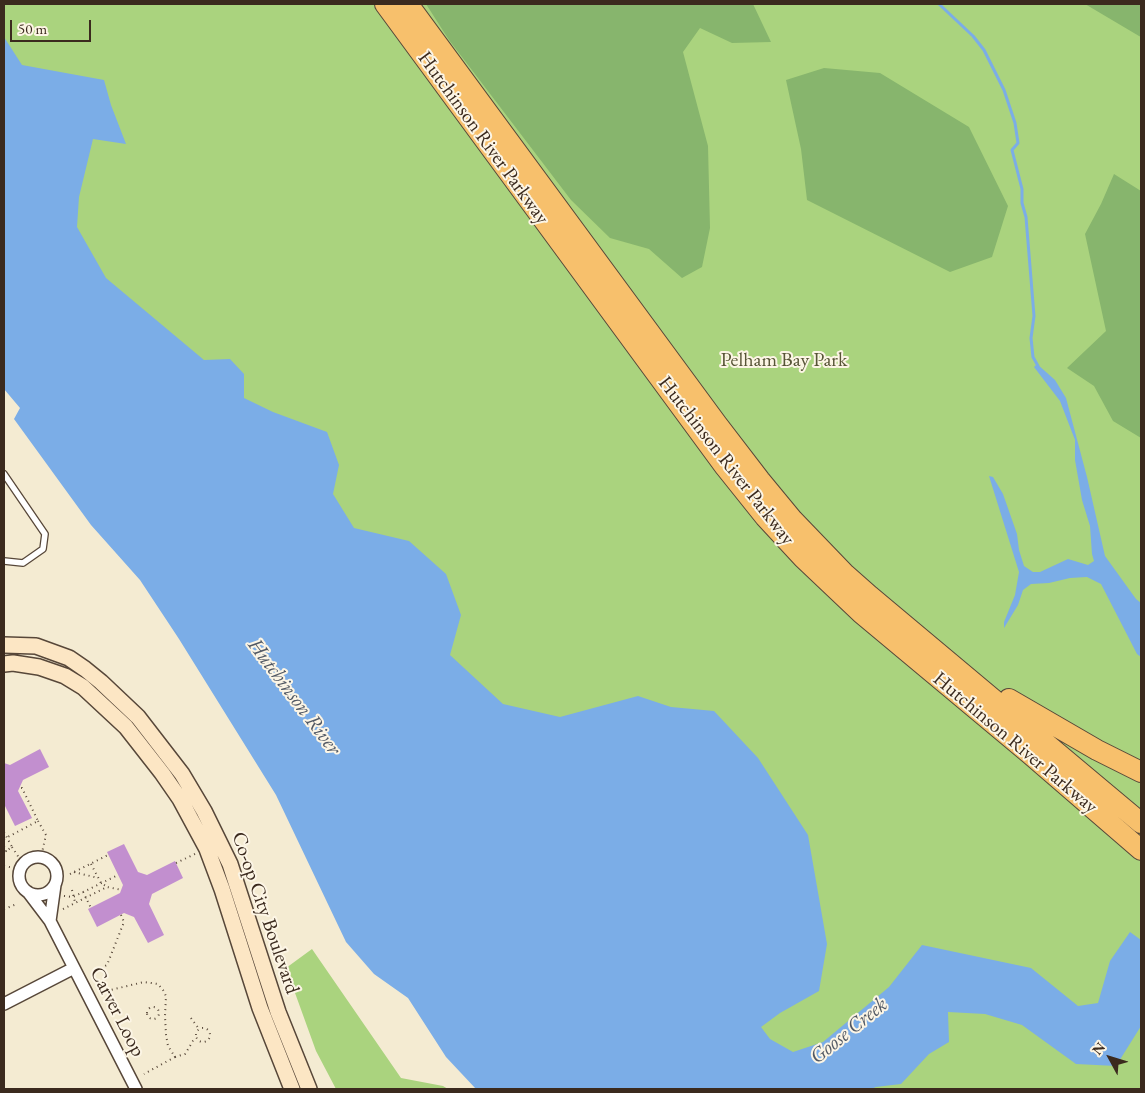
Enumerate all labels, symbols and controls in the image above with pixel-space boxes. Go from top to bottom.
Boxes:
scale bar [12,10,94,42]
text: 50 m [18,19,47,38]
street label: Hutchinson River Parkway [412,47,554,229]
park label: Pelham Bay Park [721,349,847,373]
street label: Hutchinson River Parkway [653,372,799,550]
water label: Hutchinson River [242,634,346,760]
street label: Hutchinson River Parkway [928,667,1102,819]
street label: Co-op City Boulevard [226,829,304,997]
street label: Carver Loop [84,963,150,1061]
water label: Goose Creek [805,992,893,1070]
north arrow [1085,1033,1135,1083]
text: N [1088,1039,1109,1059]

